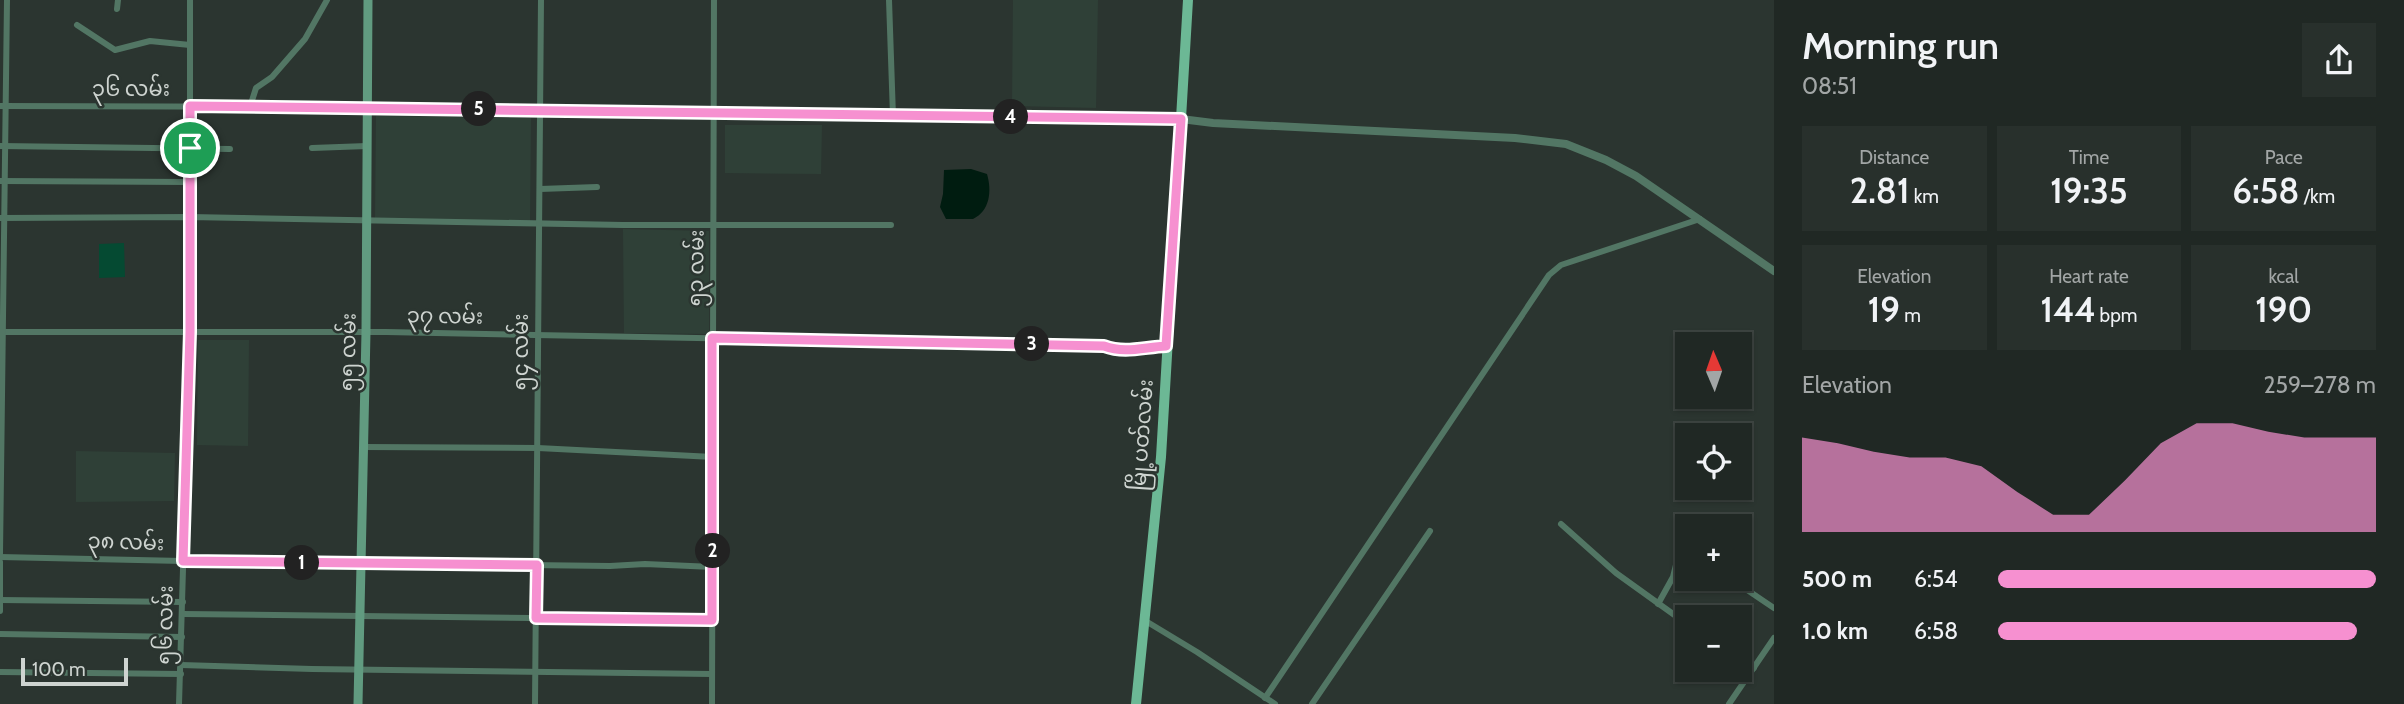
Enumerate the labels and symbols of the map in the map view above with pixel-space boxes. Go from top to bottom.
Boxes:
street label: ၃၆ လမ်း [92,73,170,106]
pin: 5 [462,92,496,126]
pin: 4 [993,100,1028,134]
pin [160,118,220,178]
street label: ၅၃ လမ်း [679,229,714,307]
street label: ၃၇ လမ်း [407,299,483,334]
street label: ၅၅ လမ်း [331,313,366,391]
street label: ၅၄ လမ်း [505,314,538,391]
pin: 3 [1014,326,1050,362]
north arrow [1675,332,1752,410]
street label: မြို့ပတ်လမ်း [1122,378,1163,492]
street label: ၃၈ လမ်း [87,525,165,560]
pin: 2 [696,534,730,568]
pin: 1 [284,546,320,580]
street label: ၅၆ လမ်း [148,585,183,665]
scale bar [21,655,128,687]

